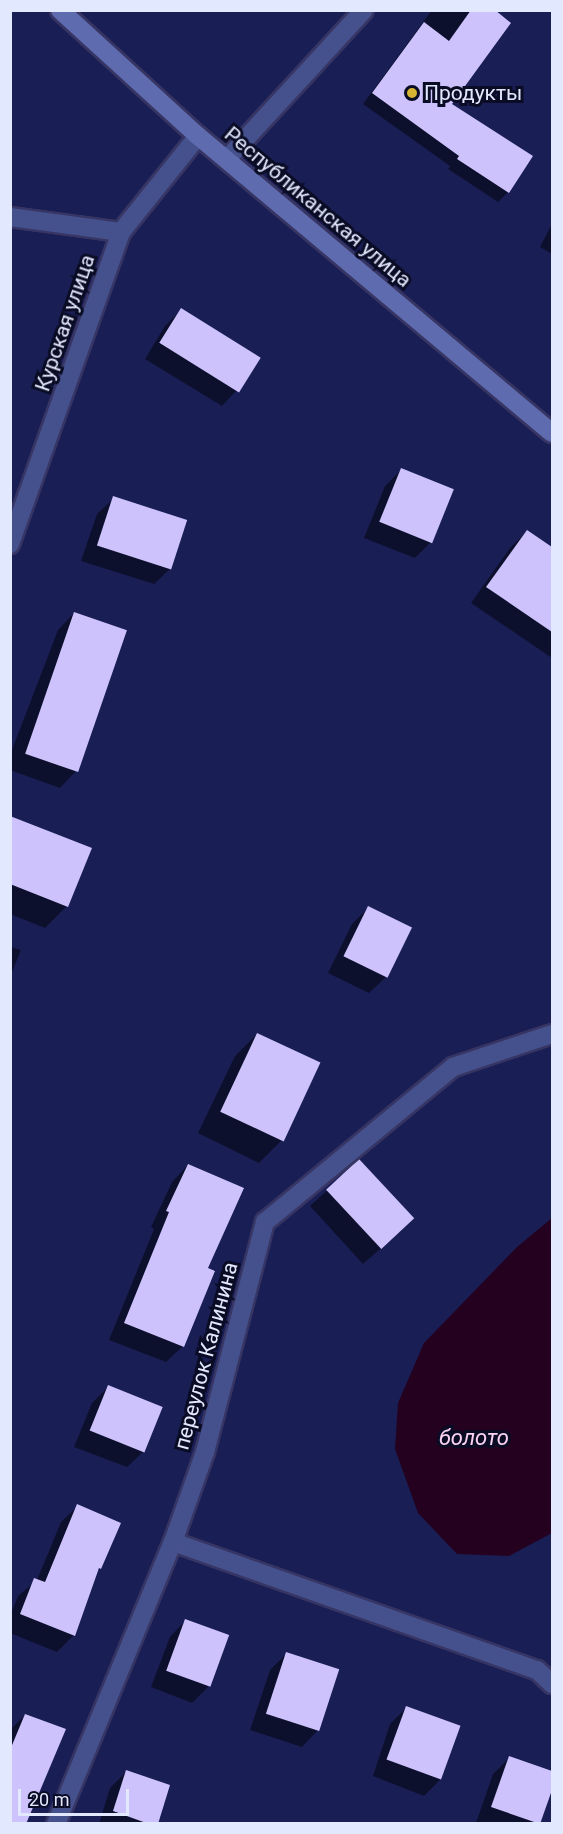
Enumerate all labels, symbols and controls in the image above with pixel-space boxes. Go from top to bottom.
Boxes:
place label: Продукты [424,80,522,106]
marker: Продукты [405,86,419,100]
street label: Республиканская улица [219,121,417,293]
street label: Курская улица [30,251,100,395]
street label: переулок Калинина [169,1259,243,1453]
water label: болото [439,1425,509,1451]
scale bar [21,1777,132,1815]
text: 20 m [29,1789,69,1810]

